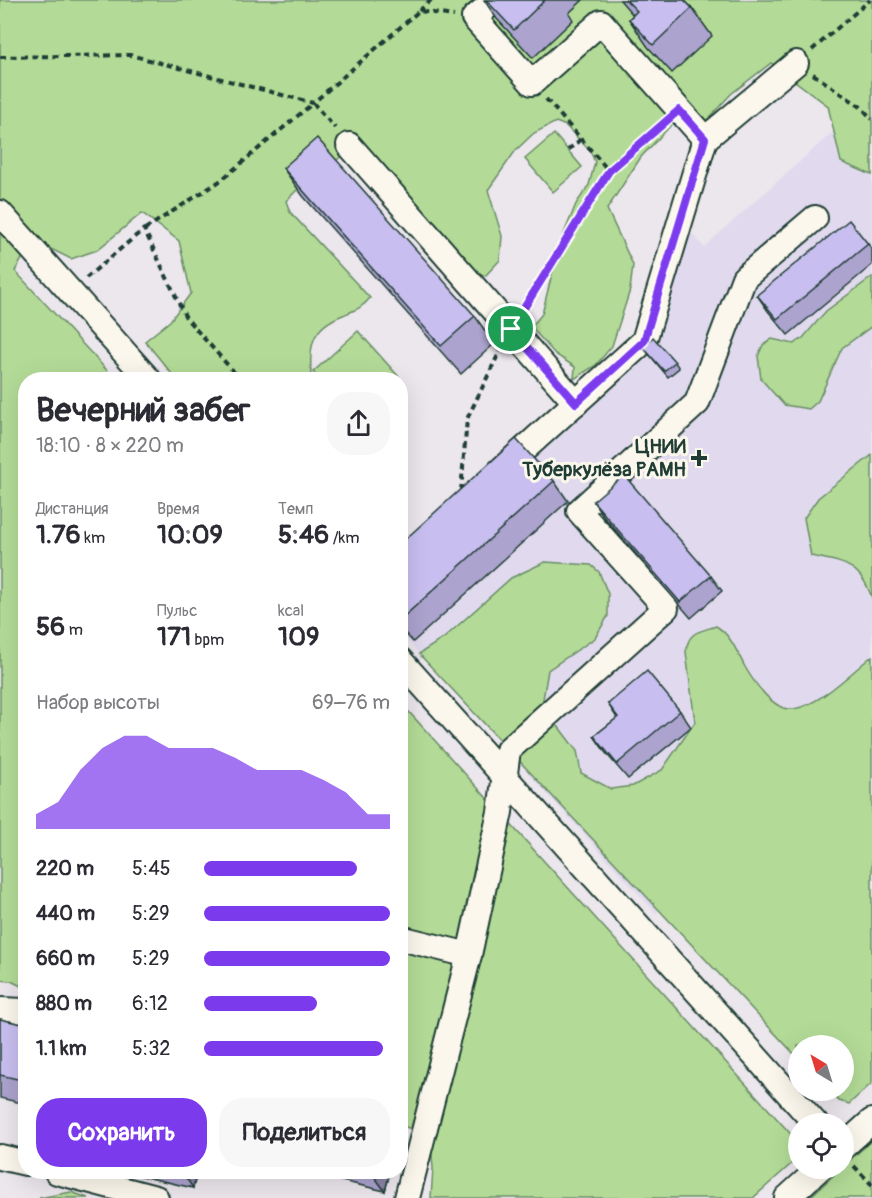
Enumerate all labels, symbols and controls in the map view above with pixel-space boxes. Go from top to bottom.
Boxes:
pin [485,303,536,354]
icon: arrive [494,312,527,345]
text: Вечерний забег [36,390,250,431]
button: share [327,392,390,455]
text: 18:10 · 8 × 220 m [36,433,184,458]
place label: ЦНИИ Туберкулёза РАМН [521,434,686,482]
marker: ЦНИИ Туберкулёза РАМН [690,449,708,467]
text: Дистанция [36,499,109,519]
text: Время [157,499,200,519]
text: Темп [278,499,313,519]
text: 1.76 [36,519,81,551]
text: 10:09 [157,519,223,551]
text: 5:46 [278,519,329,551]
text: km [81,528,105,548]
text: /km [329,528,359,548]
text: Пульс [157,601,197,621]
text: kcal [278,601,304,621]
text: 56 [36,611,65,643]
text: m [65,620,83,640]
text: 171 [157,621,191,653]
text: 109 [278,621,319,653]
text: bpm [191,630,224,650]
text: Набор высоты [36,690,160,715]
text: 69–76 m [312,690,390,715]
text: 220 m [36,856,94,881]
text: 5:45 [132,856,171,881]
text: 440 m [36,901,95,926]
text: 5:29 [132,901,170,926]
text: 660 m [36,946,95,971]
text: 5:29 [132,946,170,971]
text: 880 m [36,991,92,1016]
text: 6:12 [132,991,168,1016]
north arrow [788,1035,854,1101]
map controls [788,1035,854,1179]
text: 1.1 km [36,1036,86,1061]
text: 5:32 [132,1036,171,1061]
button: Сохранить [36,1098,207,1167]
button: Поделиться [219,1098,390,1167]
button: locate [788,1113,854,1179]

